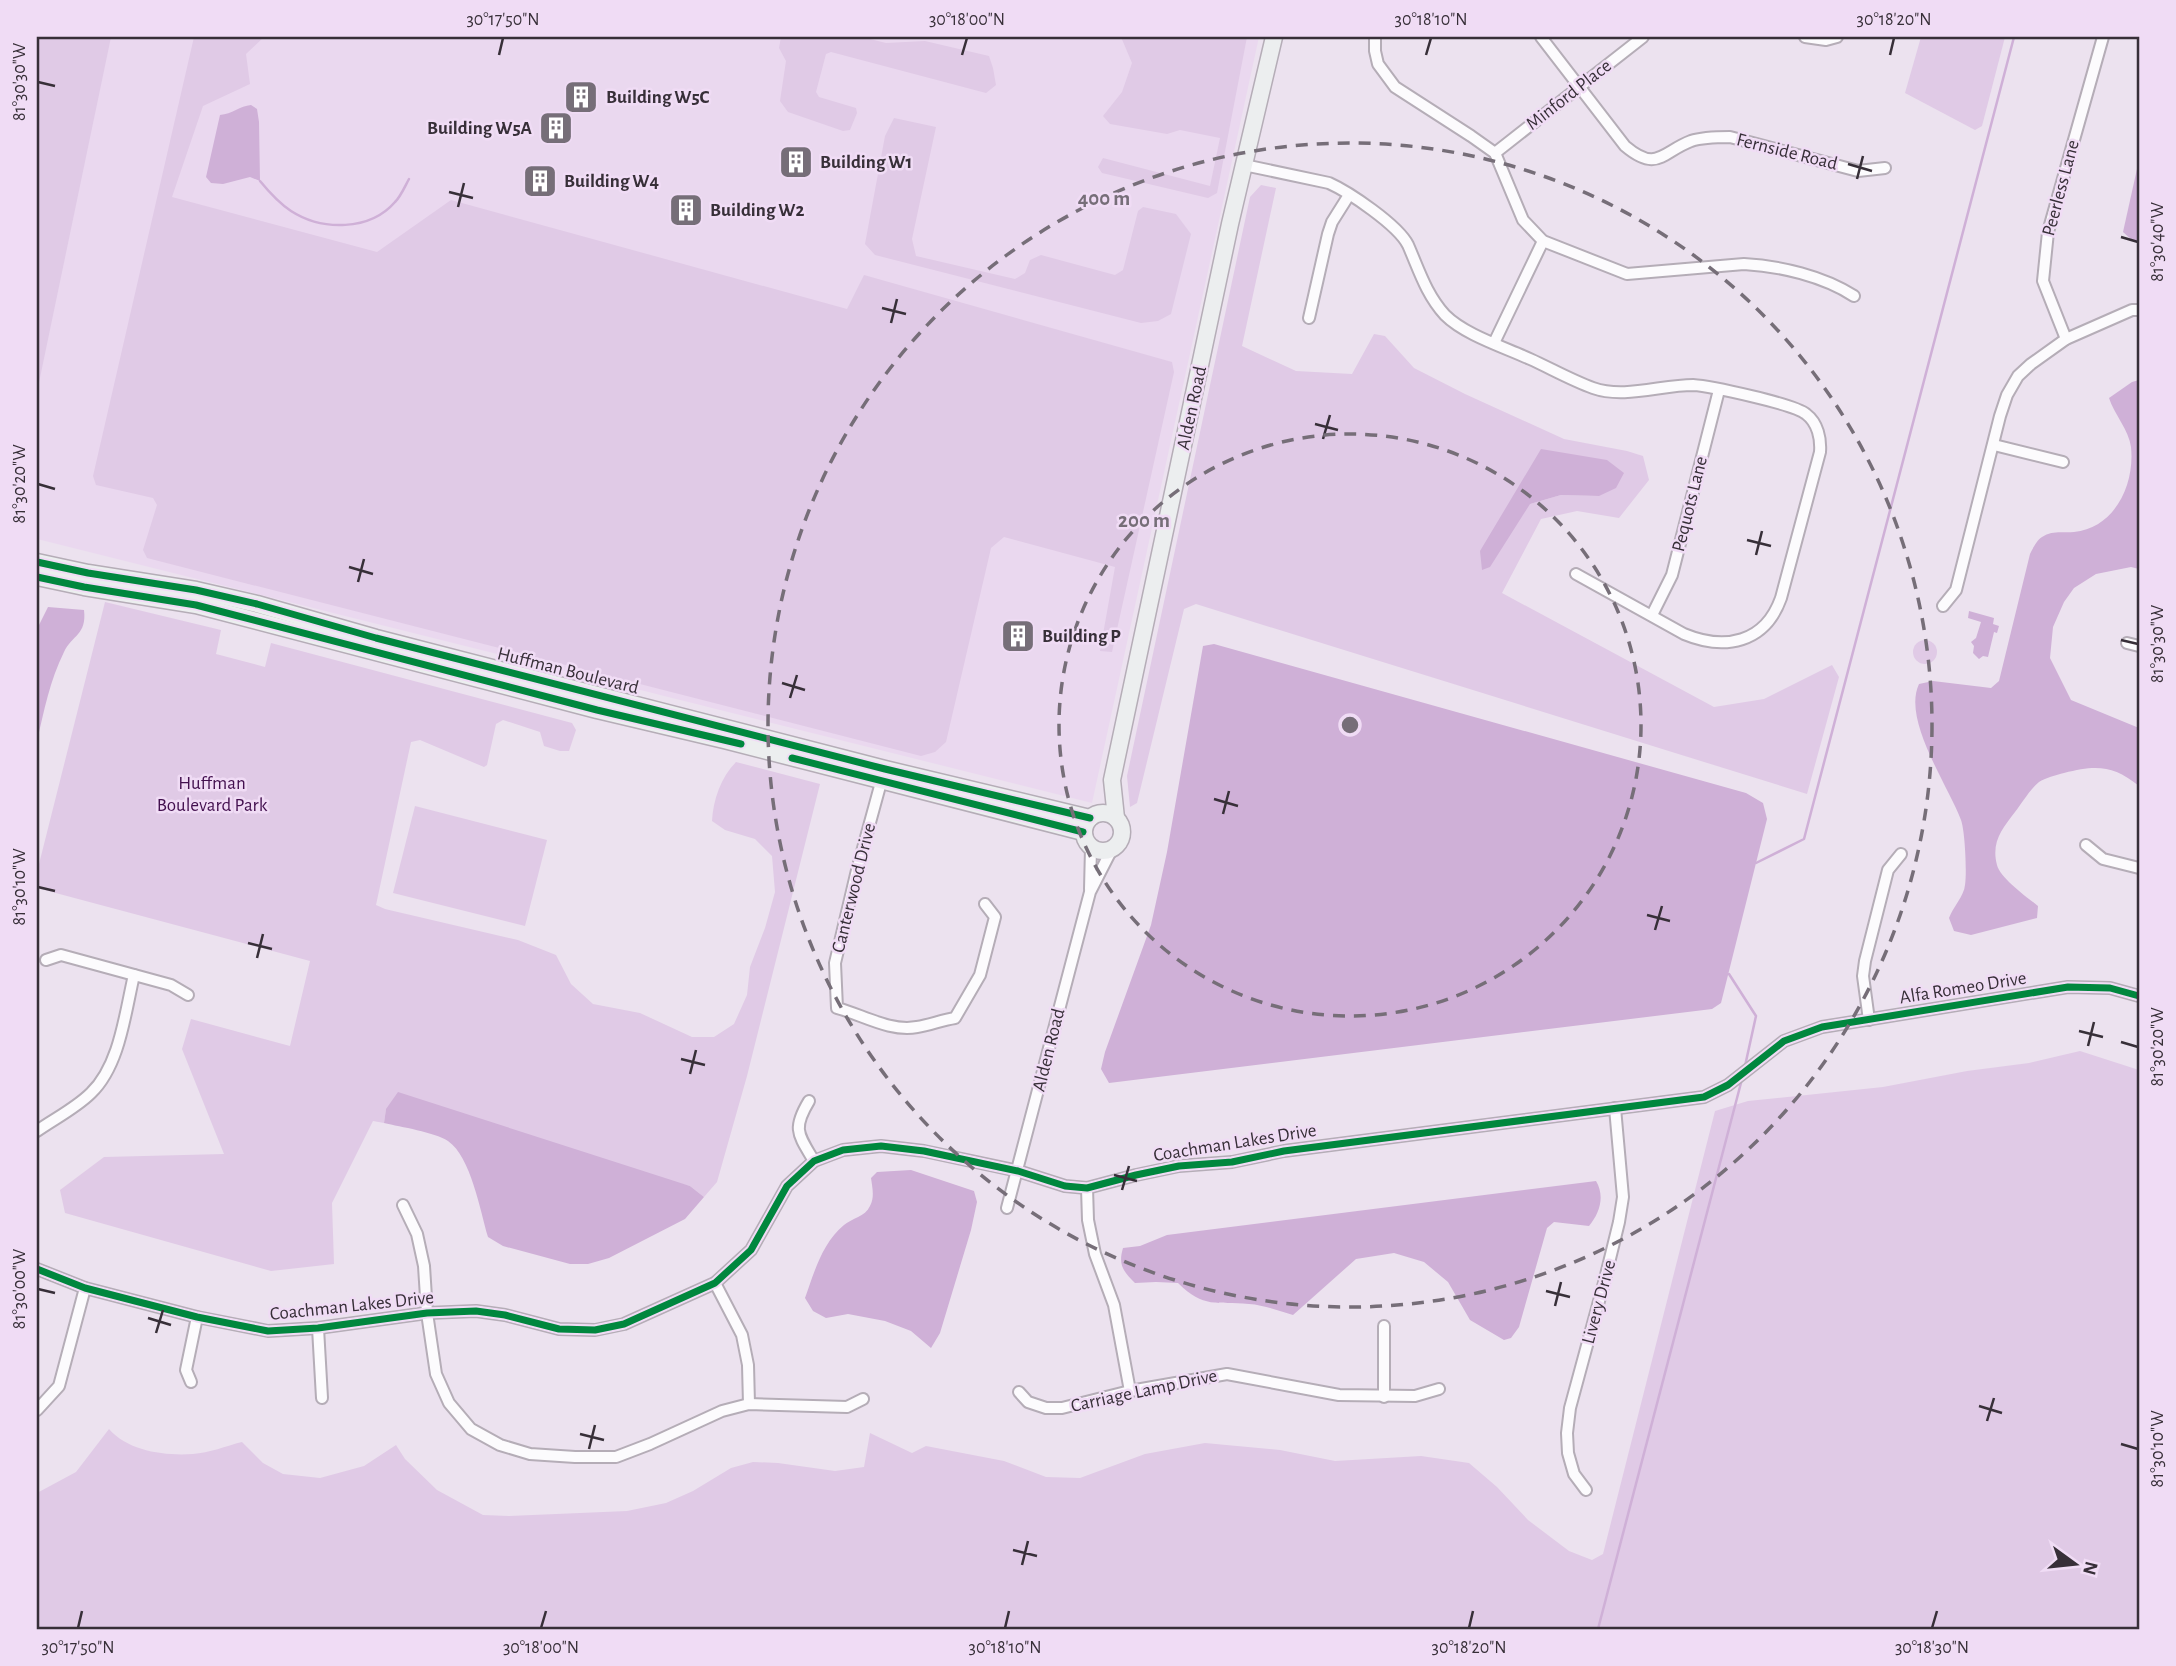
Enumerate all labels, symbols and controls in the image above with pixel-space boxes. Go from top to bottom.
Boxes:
text: 30°17'50"N [466,11,540,29]
text: 30°18'00"N [929,11,1005,29]
text: 30°18'10"N [1395,11,1467,29]
text: 30°18'20"N [1857,11,1931,29]
text: 81°30'30"W [11,43,29,121]
street label: Minford Place [1523,56,1615,134]
building icon: Building W5C [562,78,600,116]
place label: Building W5C [606,88,710,107]
building icon: Building W5A [537,109,575,147]
place label: Building W5A [427,119,533,138]
street label: Fernside Road [1735,130,1840,174]
street label: Peerless Lane [2039,138,2083,238]
building icon: Building W1 [777,143,815,181]
place label: Building W1 [820,153,912,172]
building icon: Building W4 [521,162,559,200]
place label: Building W4 [564,172,659,191]
text: 400 m [1078,188,1130,209]
building icon: Building W2 [667,191,705,229]
place label: Building W2 [710,201,804,220]
text: 81°30'40"W [2149,202,2167,282]
street label: Alden Road [1174,364,1210,452]
text: 81°30'20"W [11,445,29,523]
street label: Pequots Lane [1669,454,1711,554]
text: 200 m [1118,510,1170,531]
text: 81°30'30"W [2149,605,2167,683]
building icon: Building P [999,617,1037,655]
place label: Building P [1042,627,1121,646]
street label: Huffman Boulevard [495,644,641,698]
centre of rings [1338,713,1362,737]
park label: Huffman Boulevard Park [157,774,268,815]
street label: Canterwood Drive [829,821,879,955]
text: 81°30'10"W [11,849,29,925]
street label: Alfa Romeo Drive [1898,969,2028,1007]
street label: Alden Road [1029,1006,1069,1094]
text: 81°30'20"W [2149,1008,2167,1086]
street label: Coachman Lakes Drive [1152,1121,1318,1165]
text: 81°30'00"W [11,1249,29,1329]
street label: Livery Drive [1579,1258,1619,1346]
street label: Coachman Lakes Drive [269,1288,435,1324]
street label: Carriage Lamp Drive [1069,1366,1219,1416]
text: 81°30'10"W [2149,1411,2167,1487]
north arrow [2039,1530,2110,1600]
text: N [2079,1559,2101,1577]
text: 30°17'50"N [41,1639,115,1657]
text: 30°18'00"N [503,1639,579,1657]
text: 30°18'10"N [969,1639,1041,1657]
text: 30°18'20"N [1432,1639,1506,1657]
text: 30°18'30"N [1895,1639,1969,1657]

